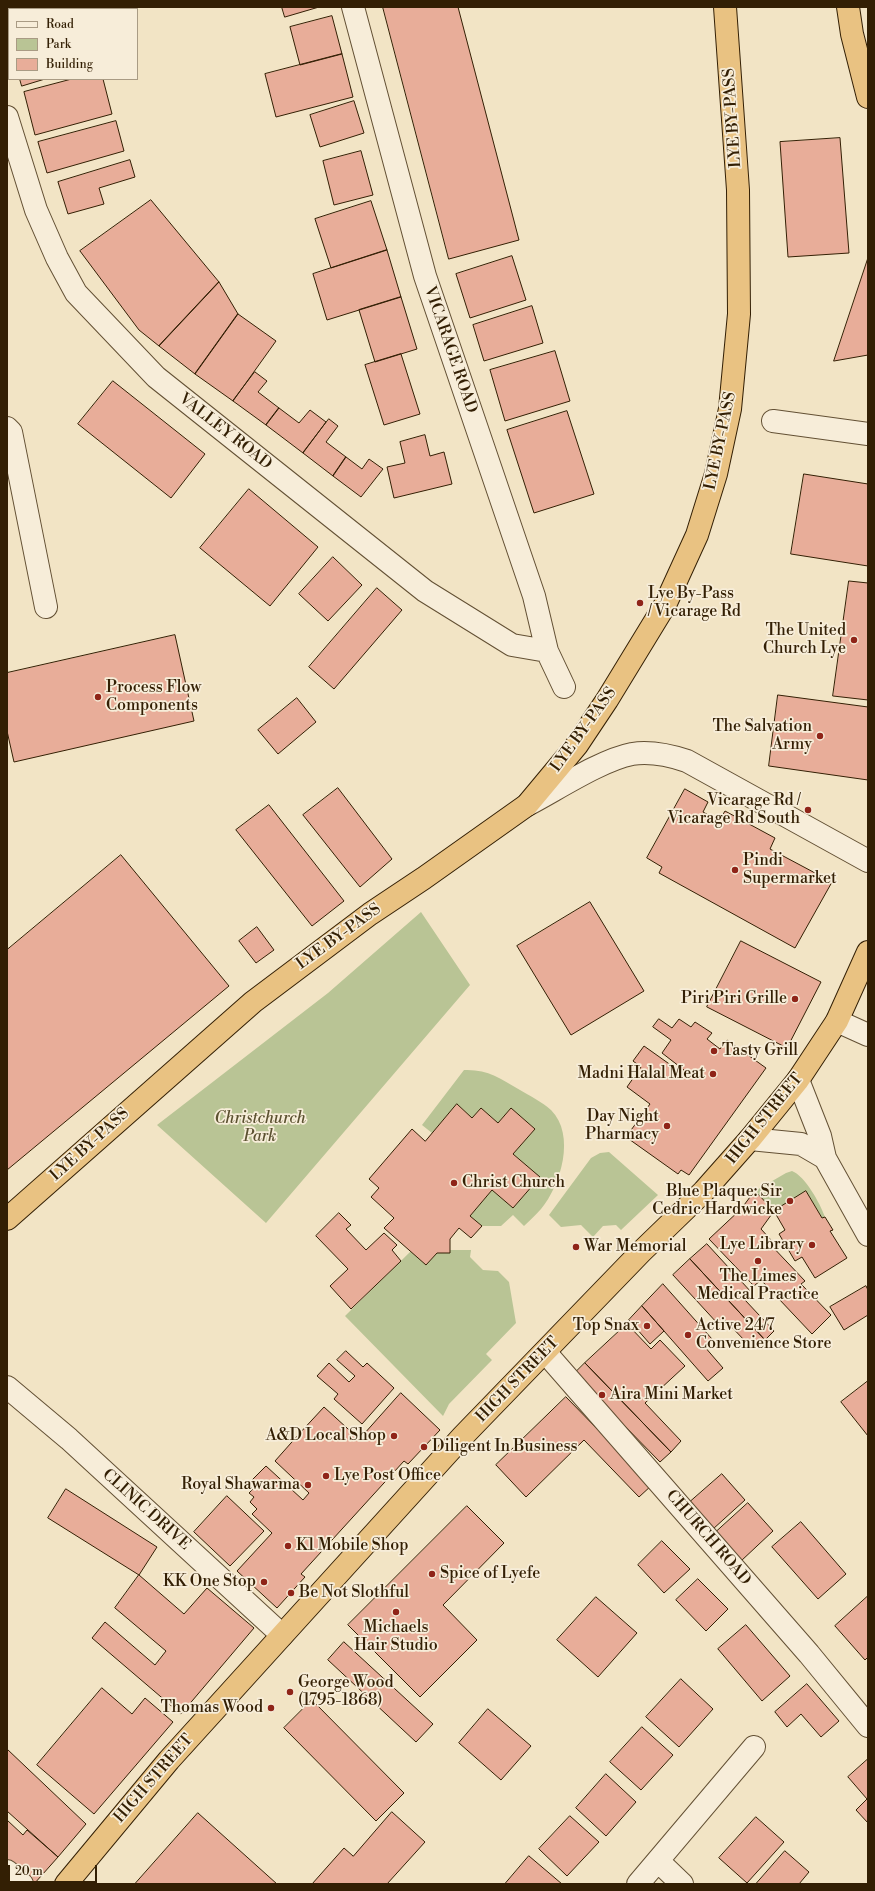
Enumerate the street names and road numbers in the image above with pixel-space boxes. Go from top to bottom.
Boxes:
street label: LYE BY-PASS [720,68,746,168]
street label: VICARAGE ROAD [419,284,481,416]
street label: VALLEY ROAD [175,390,275,474]
street label: LYE BY-PASS [701,390,741,492]
street label: LYE BY-PASS [547,684,621,776]
street label: LYE BY-PASS [293,900,385,974]
street label: HIGH STREET [723,1070,807,1168]
street label: LYE BY-PASS [46,1104,134,1186]
street label: HIGH STREET [472,1333,564,1427]
street label: CLINIC DRIVE [98,1465,194,1555]
street label: CHURCH ROAD [661,1486,755,1590]
street label: HIGH STREET [110,1731,198,1827]

